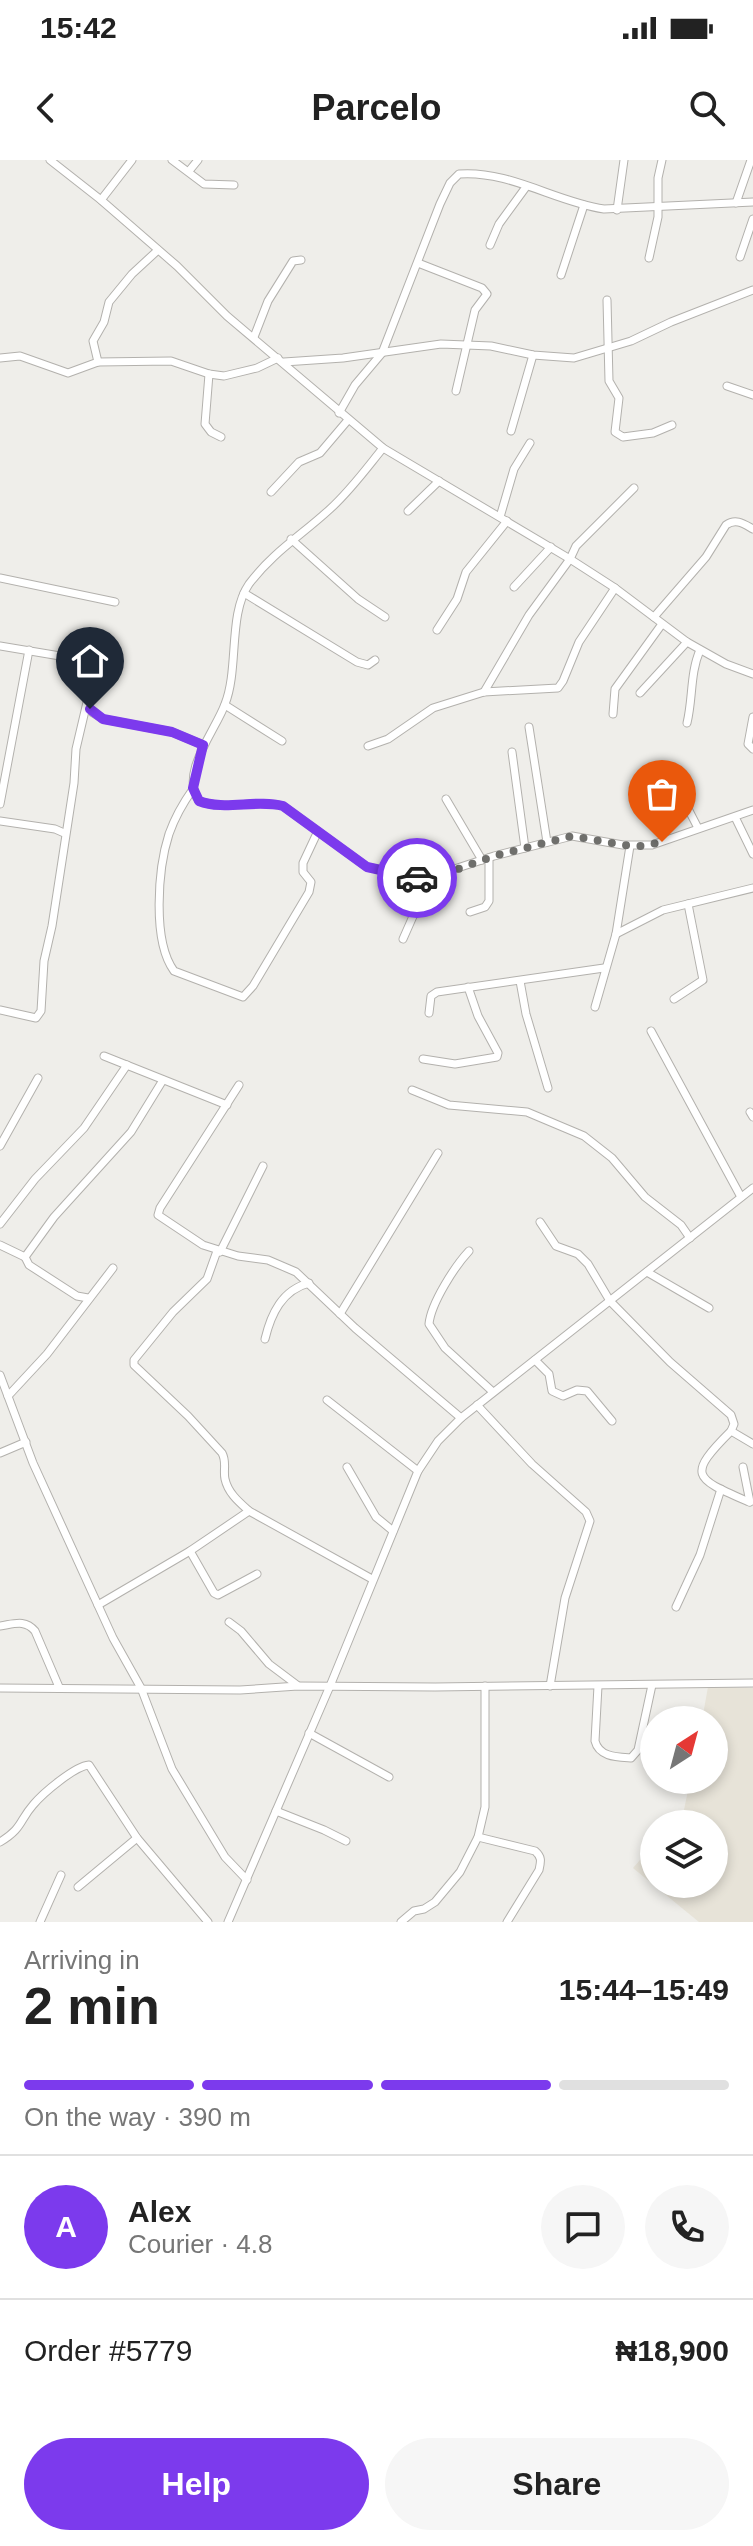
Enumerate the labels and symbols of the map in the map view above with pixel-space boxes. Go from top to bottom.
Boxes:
pin [56,627,124,709]
pin [628,760,696,842]
courier [377,838,457,918]
north arrow [640,1706,728,1794]

